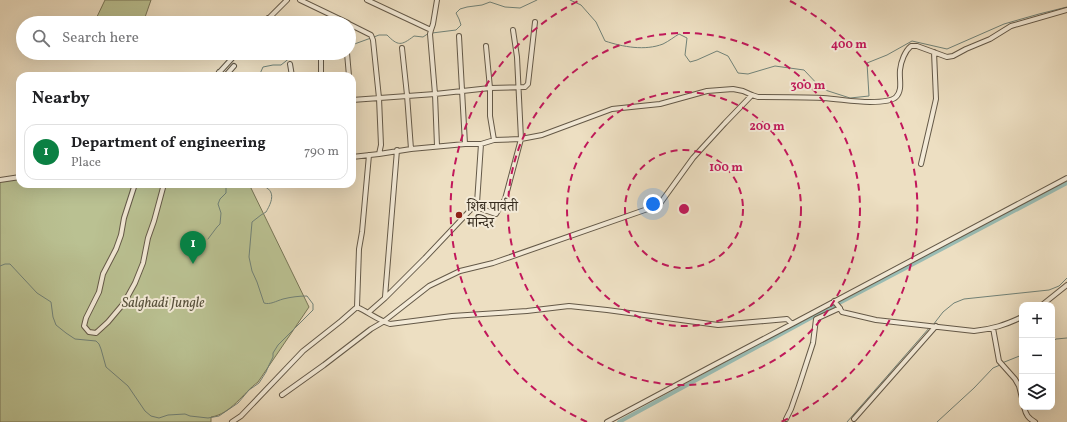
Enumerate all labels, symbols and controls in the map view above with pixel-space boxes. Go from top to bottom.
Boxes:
search box [16,16,356,60]
icon: search [30,27,52,49]
text: Search here [62,28,139,49]
text: 400 m [831,37,867,53]
text: 300 m [791,78,826,94]
text: Nearby [32,87,90,110]
text: 200 m [749,119,785,135]
text: Department of engineering [71,133,266,154]
text: 1 [43,143,49,161]
text: 790 m [304,143,339,161]
text: Place [71,154,101,172]
text: 100 m [709,160,743,176]
your location [643,194,663,214]
place label: शिब पार्वती मन्दिर [466,197,518,233]
centre of rings [677,202,691,216]
marker: शिब पार्वती मन्दिर [454,210,464,220]
pin: 1 [180,231,206,264]
park label: Salghadi Jungle [122,294,204,313]
map controls [1019,302,1055,410]
button: + [1019,302,1055,338]
button: − [1019,338,1055,374]
button: layers [1019,374,1055,410]

